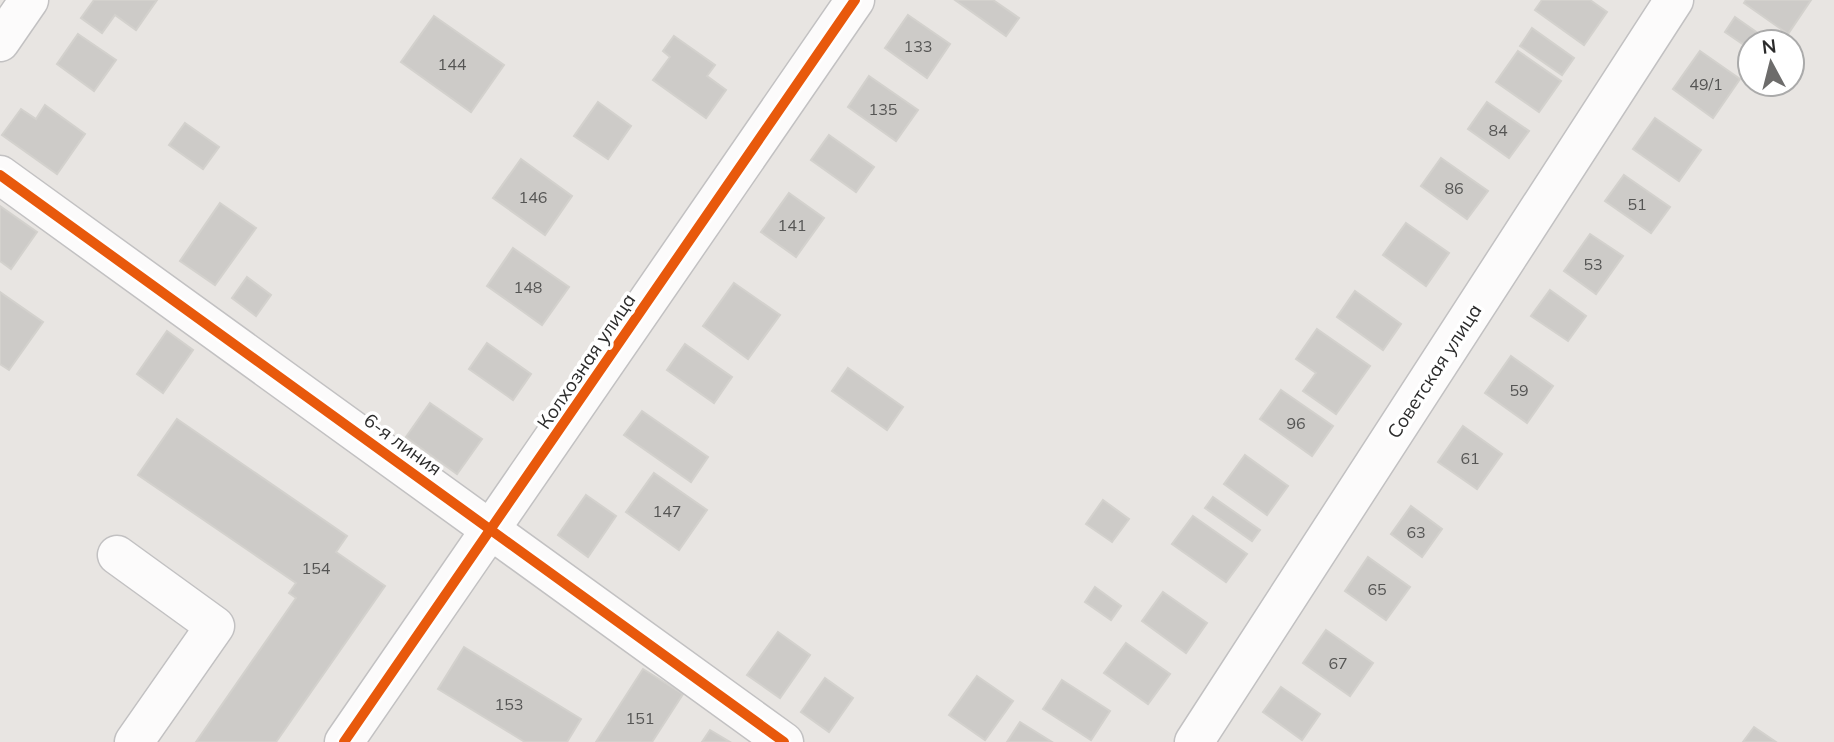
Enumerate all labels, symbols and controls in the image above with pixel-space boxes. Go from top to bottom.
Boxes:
north arrow [1736,28,1806,98]
text: N [1760,33,1778,59]
house number: 133 [904,36,932,56]
house number: 144 [438,54,467,74]
house number: 49/1 [1689,74,1723,94]
house number: 135 [869,99,897,119]
house number: 84 [1488,120,1508,140]
house number: 86 [1444,178,1464,198]
house number: 146 [519,187,547,207]
house number: 51 [1627,194,1647,214]
house number: 141 [778,215,806,235]
house number: 53 [1583,254,1603,274]
house number: 148 [514,277,542,297]
street label: Колхозная улица [532,288,640,434]
street label: Советская улица [1382,299,1486,443]
house number: 59 [1509,380,1529,400]
street label: 6-я линия [359,408,447,480]
house number: 96 [1286,413,1306,433]
house number: 61 [1460,448,1480,468]
house number: 147 [653,501,681,521]
house number: 63 [1406,522,1426,542]
house number: 154 [302,558,331,578]
house number: 65 [1367,579,1387,599]
house number: 67 [1328,653,1348,673]
house number: 153 [495,694,523,714]
house number: 151 [626,708,654,728]

